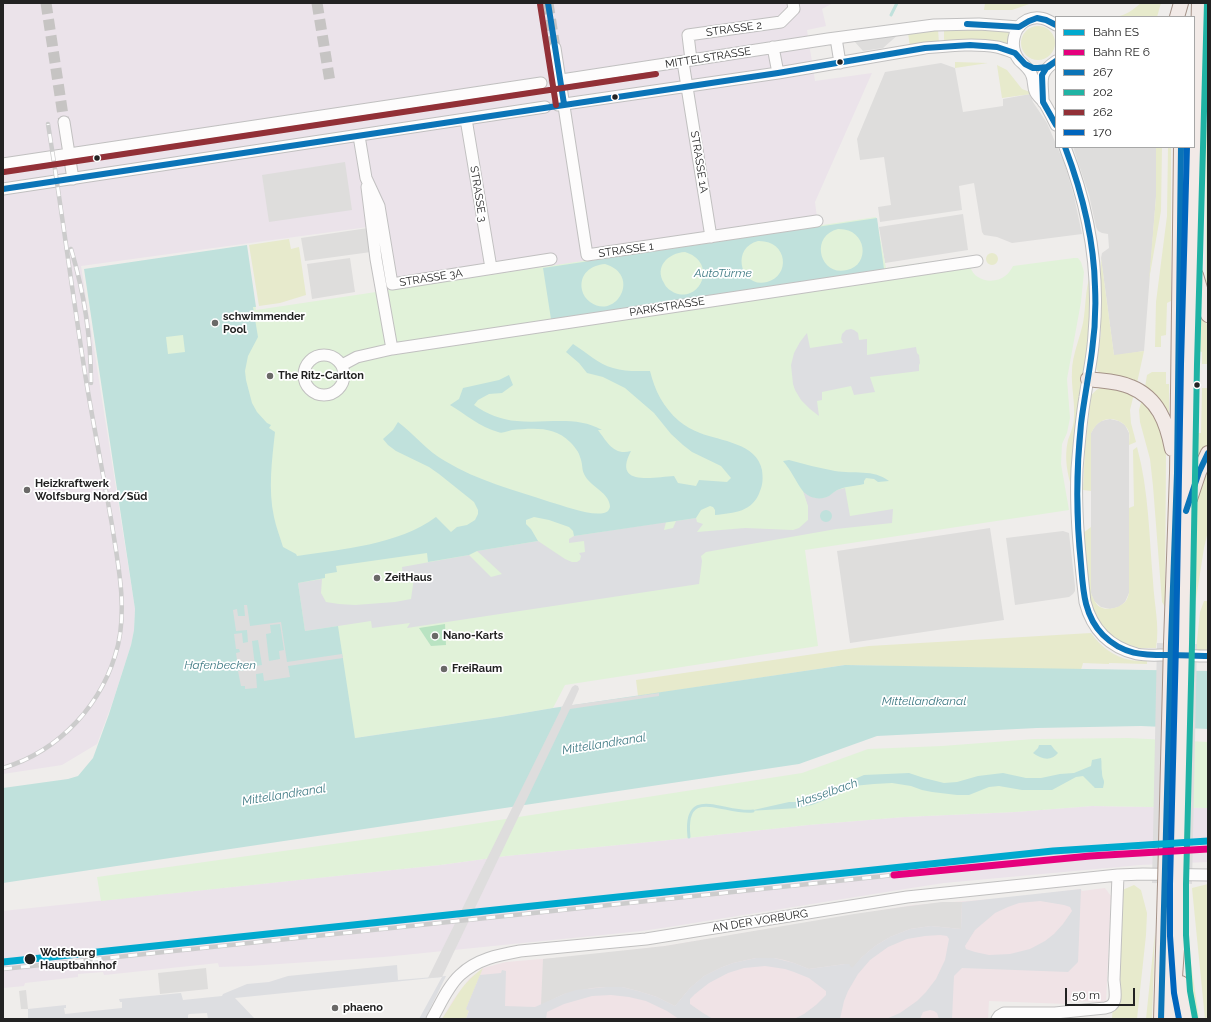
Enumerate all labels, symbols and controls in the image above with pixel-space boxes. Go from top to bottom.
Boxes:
legend [1055,16,1195,148]
street label: STRASSE 2 [705,19,763,39]
text: Bahn ES [1093,25,1139,39]
street label: MITTELSTRASSE [664,45,752,71]
text: Bahn RE 6 [1093,45,1150,59]
unlabelled marker [835,57,845,67]
text: 267 [1093,65,1113,79]
text: 202 [1093,85,1113,99]
unlabelled marker [610,92,620,102]
text: 262 [1093,105,1113,119]
text: 170 [1093,125,1112,139]
street label: STRASSE 1A [688,130,710,194]
unlabelled marker [92,153,102,163]
street label: STRASSE 3 [467,165,489,223]
street label: STRASSE 1 [598,240,654,260]
street label: STRASSE 3A [398,266,464,290]
water label: AutoTürme [694,266,752,280]
street label: PARKSTRASSE [628,295,706,319]
place label: schwimmender Pool [223,310,305,336]
marker: schwimmender Pool [210,318,220,328]
place label: The Ritz-Carlton [278,369,364,383]
marker: The Ritz-Carlton [265,371,275,381]
unlabelled marker [1192,380,1202,390]
place label: Heizkraftwerk Wolfsburg Nord/Süd [35,477,147,503]
marker: Heizkraftwerk Wolfsburg Nord/Süd [22,485,32,495]
place label: ZeitHaus [385,571,432,585]
marker: ZeitHaus [372,573,382,583]
place label: Nano-Karts [443,629,503,643]
marker: Nano-Karts [430,631,440,641]
water label: Hafenbecken [184,658,256,672]
place label: FreiRaum [452,662,502,676]
marker: FreiRaum [439,664,449,674]
water label: Mittellandkanal [882,694,966,708]
water label: Mittellandkanal [561,730,647,758]
water label: Hasselbach [795,776,859,810]
water label: Mittellandkanal [241,781,327,809]
street label: AN DER VORBURG [711,907,809,935]
place label: Wolfsburg Hauptbahnhof [40,946,116,972]
marker: Wolfsburg Hauptbahnhof [23,952,37,966]
scale bar [1067,980,1137,1006]
text: 50 m [1072,988,1100,1002]
place label: phaeno [343,1001,383,1015]
marker: phaeno [330,1003,340,1013]

